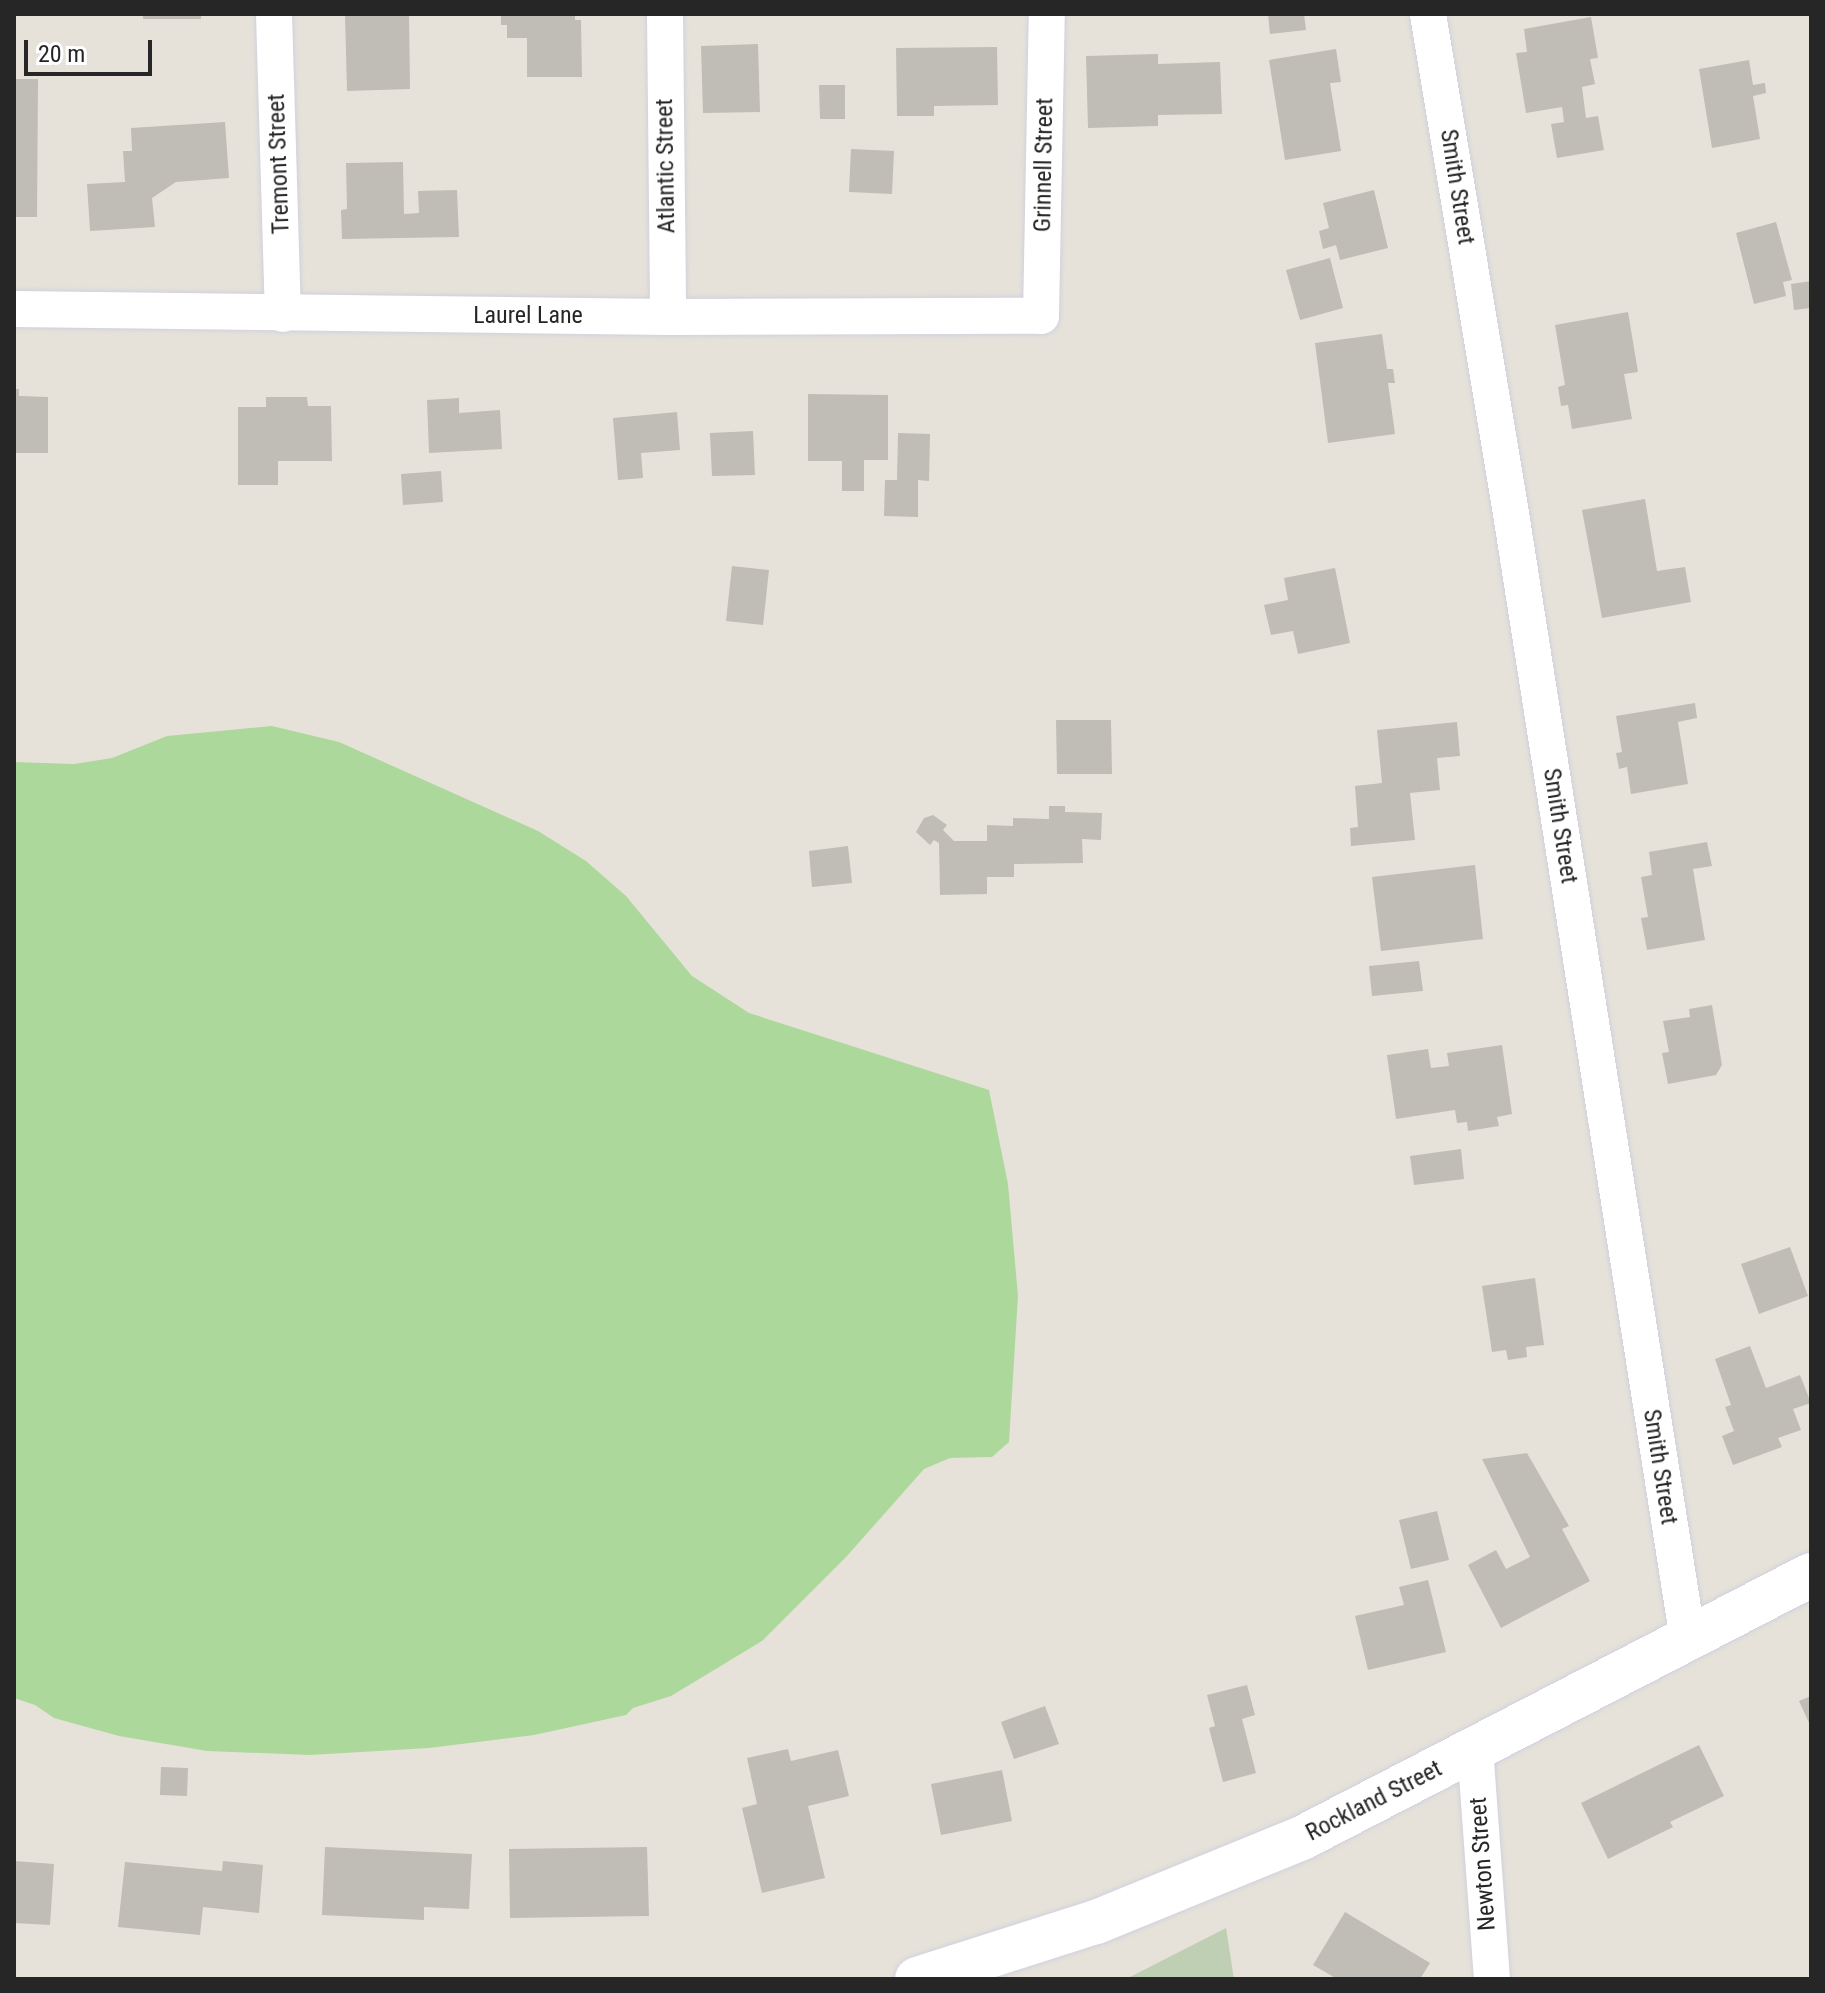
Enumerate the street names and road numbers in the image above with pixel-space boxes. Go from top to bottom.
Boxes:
street label: Tremont Street [262,93,296,235]
street label: Atlantic Street [650,98,682,234]
street label: Grinnell Street [1028,98,1060,232]
street label: Smith Street [1434,127,1480,247]
street label: Laurel Lane [473,302,583,330]
street label: Smith Street [1537,766,1583,886]
street label: Smith Street [1637,1407,1683,1527]
street label: Rockland Street [1301,1754,1447,1848]
street label: Newton Street [1464,1796,1502,1932]

